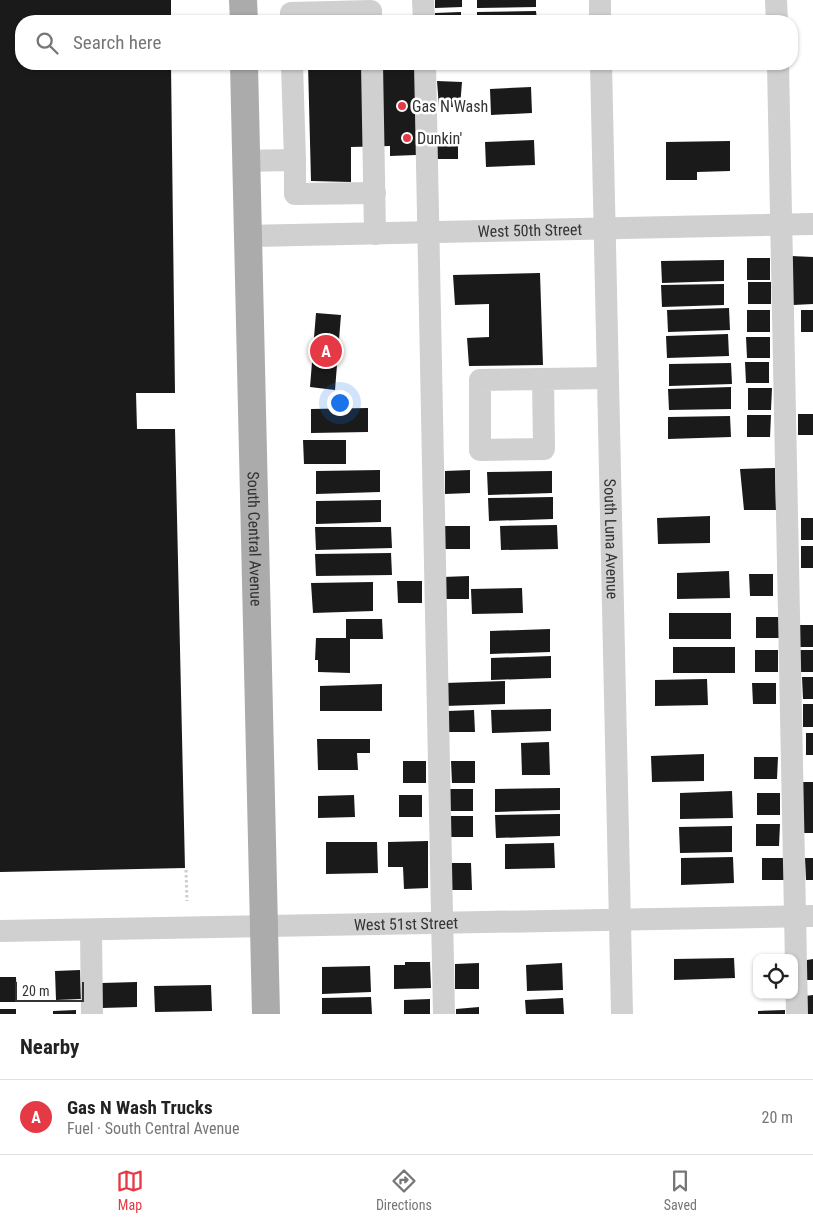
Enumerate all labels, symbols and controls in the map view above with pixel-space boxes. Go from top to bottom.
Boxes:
search box [15,15,798,70]
icon: search [33,29,61,57]
text: Search here [73,31,161,54]
place label: Gas N Wash [412,97,488,116]
marker: Gas N Wash [396,100,408,112]
place label: Dunkin' [417,129,462,148]
marker: Dunkin' [401,132,413,144]
street label: West 50th Street [477,220,583,241]
pin: A [310,332,342,370]
your location [327,390,353,416]
street label: South Central Avenue [243,471,266,607]
street label: South Luna Avenue [600,479,622,599]
street label: West 51st Street [354,914,458,934]
map controls [753,954,798,999]
button: locate [753,954,798,999]
scale bar [15,979,84,1002]
text: 20 m [22,983,50,999]
text: Nearby [20,1035,79,1059]
text: Gas N Wash Trucks [67,1096,213,1119]
text: A [31,1108,41,1127]
text: 20 m [761,1108,793,1127]
text: Fuel · South Central Avenue [67,1119,240,1138]
tab: Map [116,1167,144,1213]
tab: Directions [376,1167,432,1213]
tab: Saved [664,1167,697,1213]

